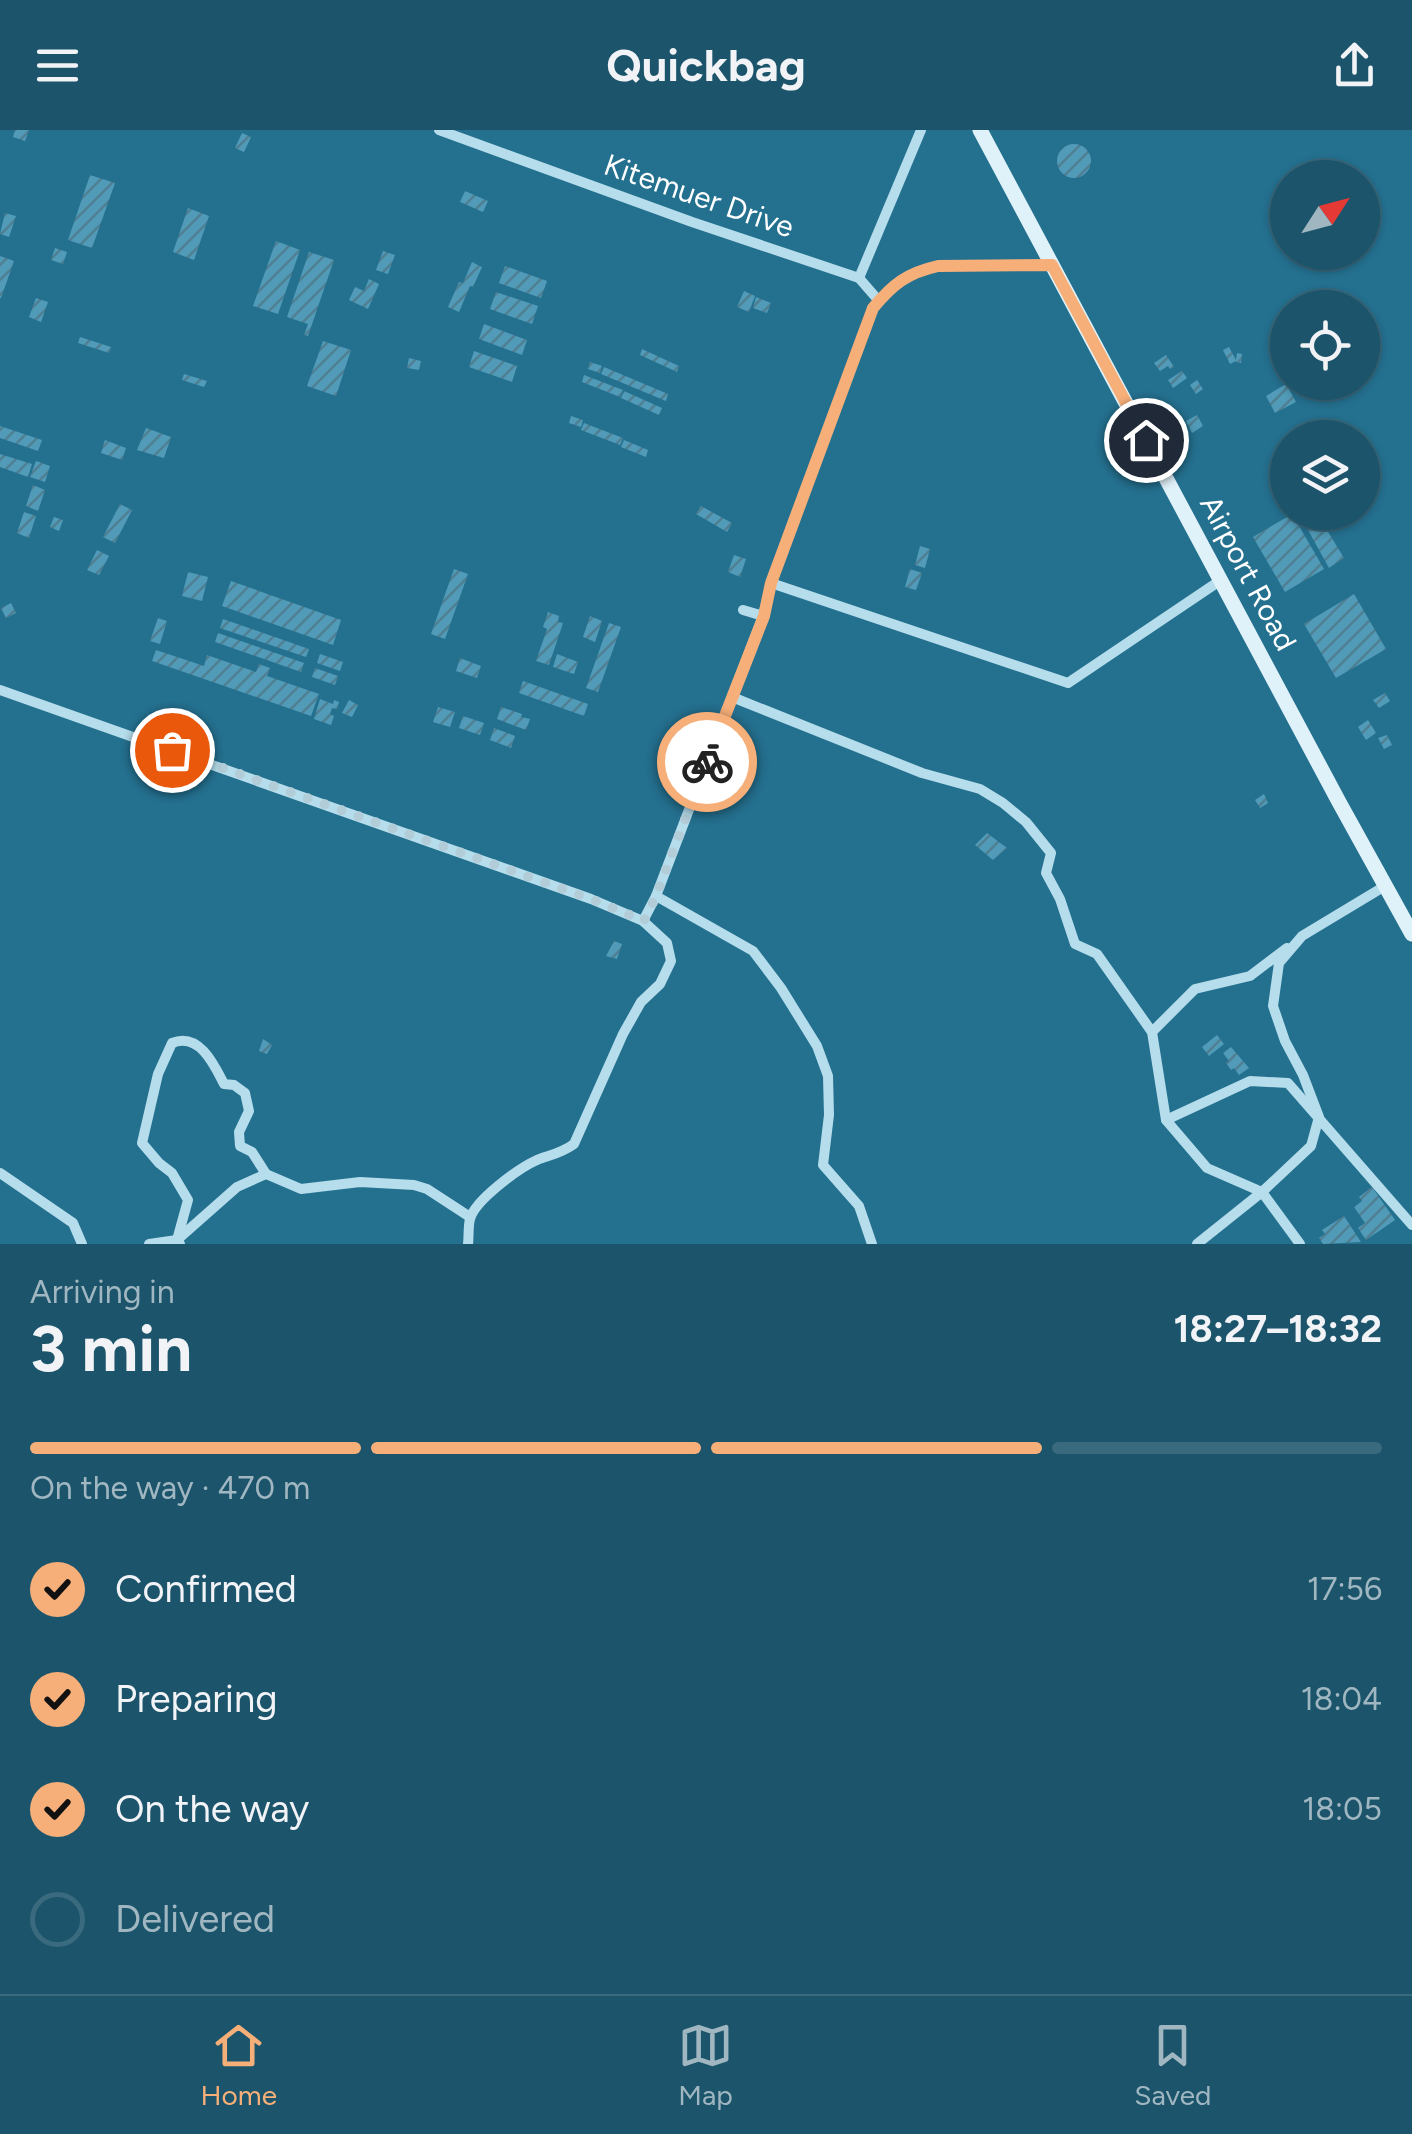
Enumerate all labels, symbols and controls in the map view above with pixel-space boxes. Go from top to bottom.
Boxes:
icon: menu [30,38,85,93]
text: Quickbag [606,38,806,92]
icon: share [1327,38,1382,93]
street label: Kitemuer Drive [599,146,799,245]
north arrow [1270,160,1380,270]
map controls [1270,160,1380,530]
button: locate [1270,290,1380,400]
pin [1104,398,1189,483]
icon: home [1119,413,1174,468]
button: layers [1270,420,1380,530]
street label: Airport Road [1192,489,1305,657]
pin [130,708,215,793]
courier [657,712,757,812]
icon: bag [145,723,200,778]
icon: bike [680,735,735,790]
text: Arriving in [30,1273,175,1311]
text: 18:27–18:32 [1173,1306,1382,1352]
text: 3 min [30,1309,192,1387]
text: On the way · 470 m [30,1469,310,1507]
icon: check [30,1562,85,1617]
text: Confirmed [115,1566,297,1612]
text: 17:56 [1307,1570,1382,1608]
icon: check [30,1672,85,1727]
text: Preparing [115,1676,277,1722]
text: 18:04 [1301,1680,1382,1718]
icon: check [30,1782,85,1837]
text: On the way [115,1786,309,1832]
text: 18:05 [1302,1790,1382,1828]
text: Delivered [115,1896,275,1942]
tab: Home [201,2018,277,2112]
tab: Map [678,2018,733,2112]
tab: Saved [1134,2018,1211,2112]

